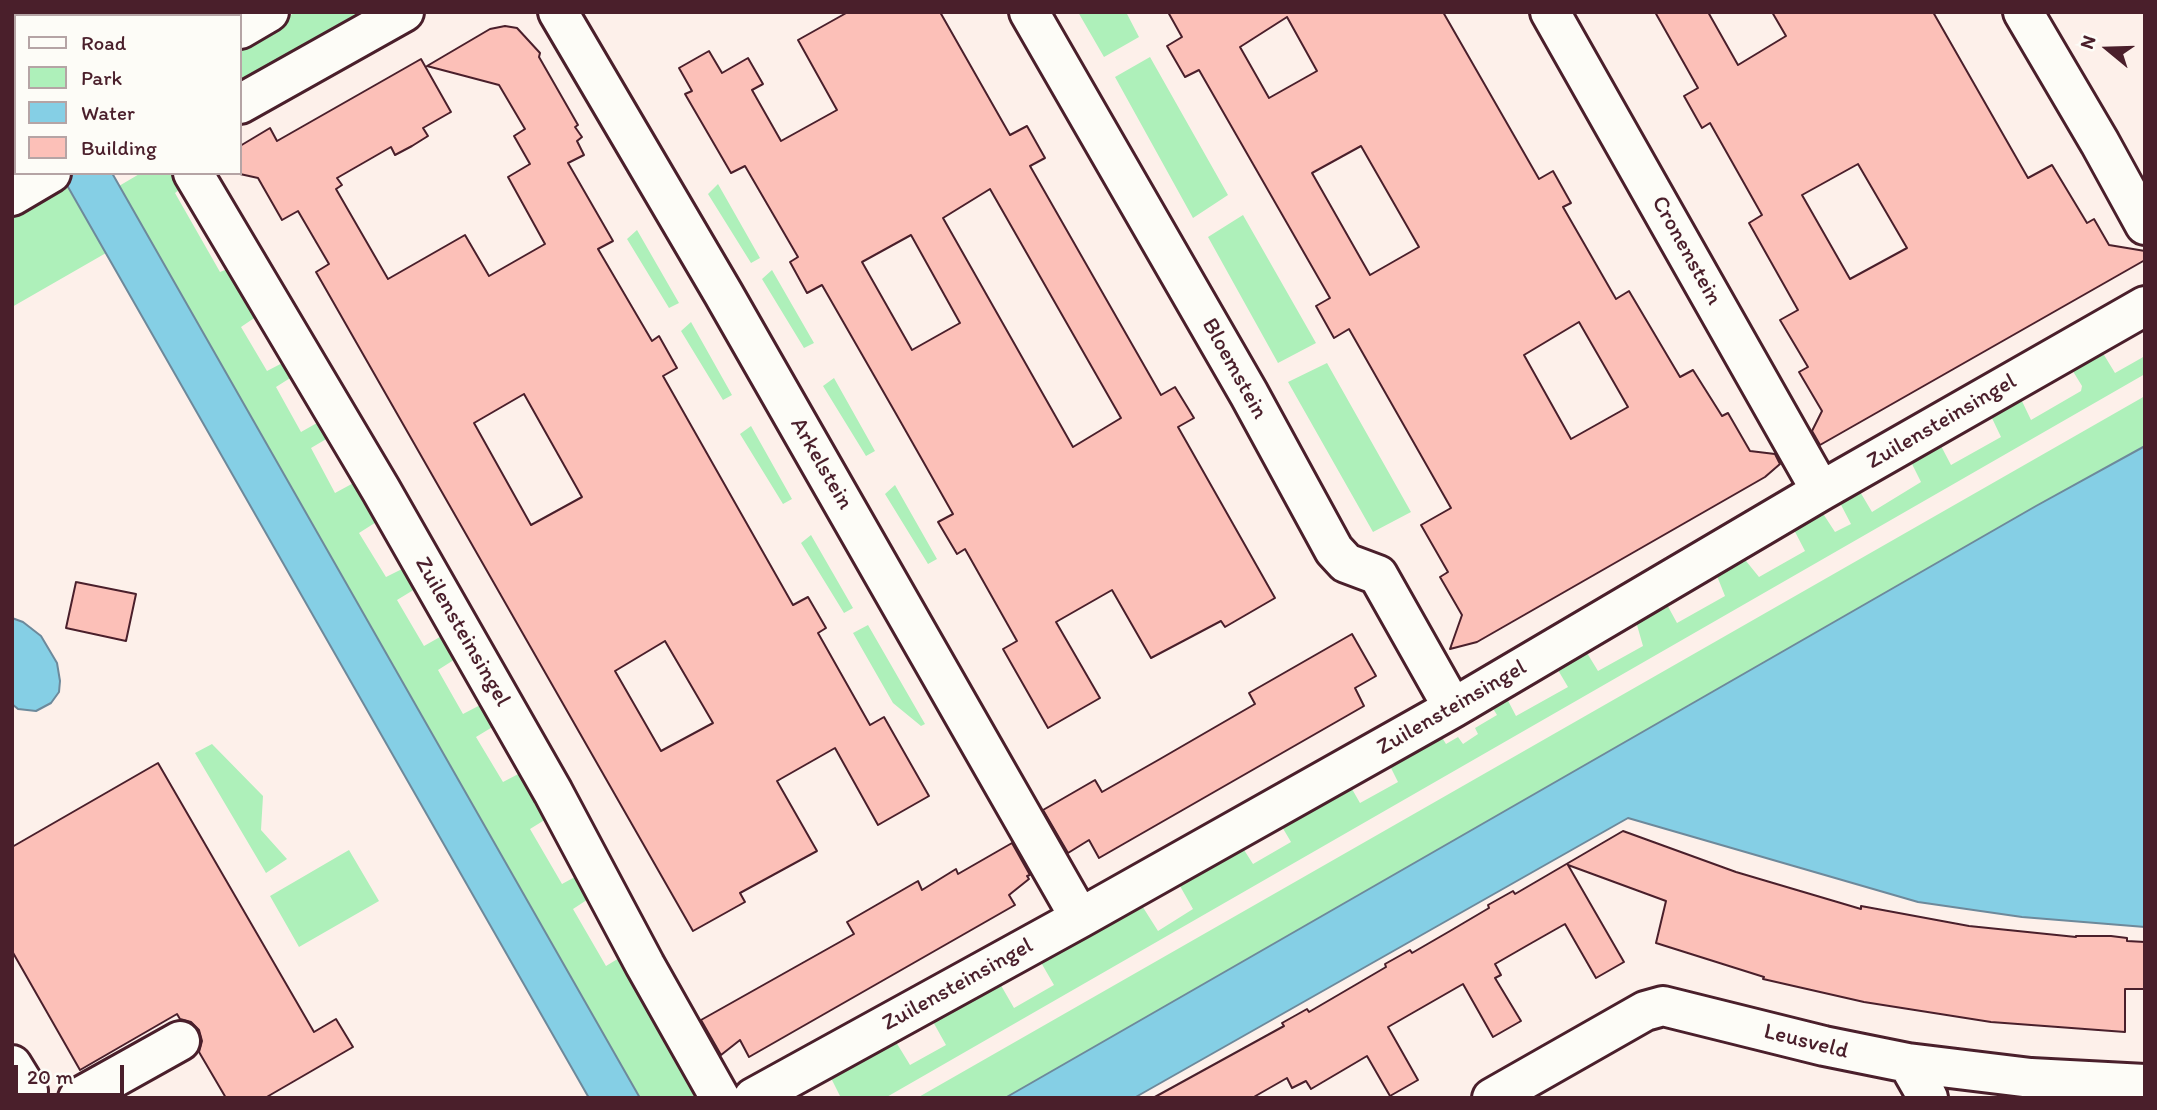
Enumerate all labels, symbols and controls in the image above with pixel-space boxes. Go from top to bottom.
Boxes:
legend [14,14,242,175]
north arrow [2073,14,2143,84]
text: Road [81,30,126,55]
text: N [2075,32,2101,52]
text: Park [81,65,122,90]
text: Water [81,100,135,125]
text: Building [81,135,157,160]
street label: Cronenstein [1645,192,1727,310]
street label: Bloemstein [1195,314,1273,424]
street label: Zuilensteinsingel [1862,368,2022,476]
street label: Arkelstein [784,413,858,515]
street label: Zuilensteinsingel [408,552,516,712]
street label: Zuilensteinsingel [1372,654,1532,762]
street label: Zuilensteinsingel [878,932,1038,1038]
street label: Leusveld [1761,1018,1851,1066]
scale bar [18,1050,128,1094]
text: 20 m [27,1064,73,1089]

